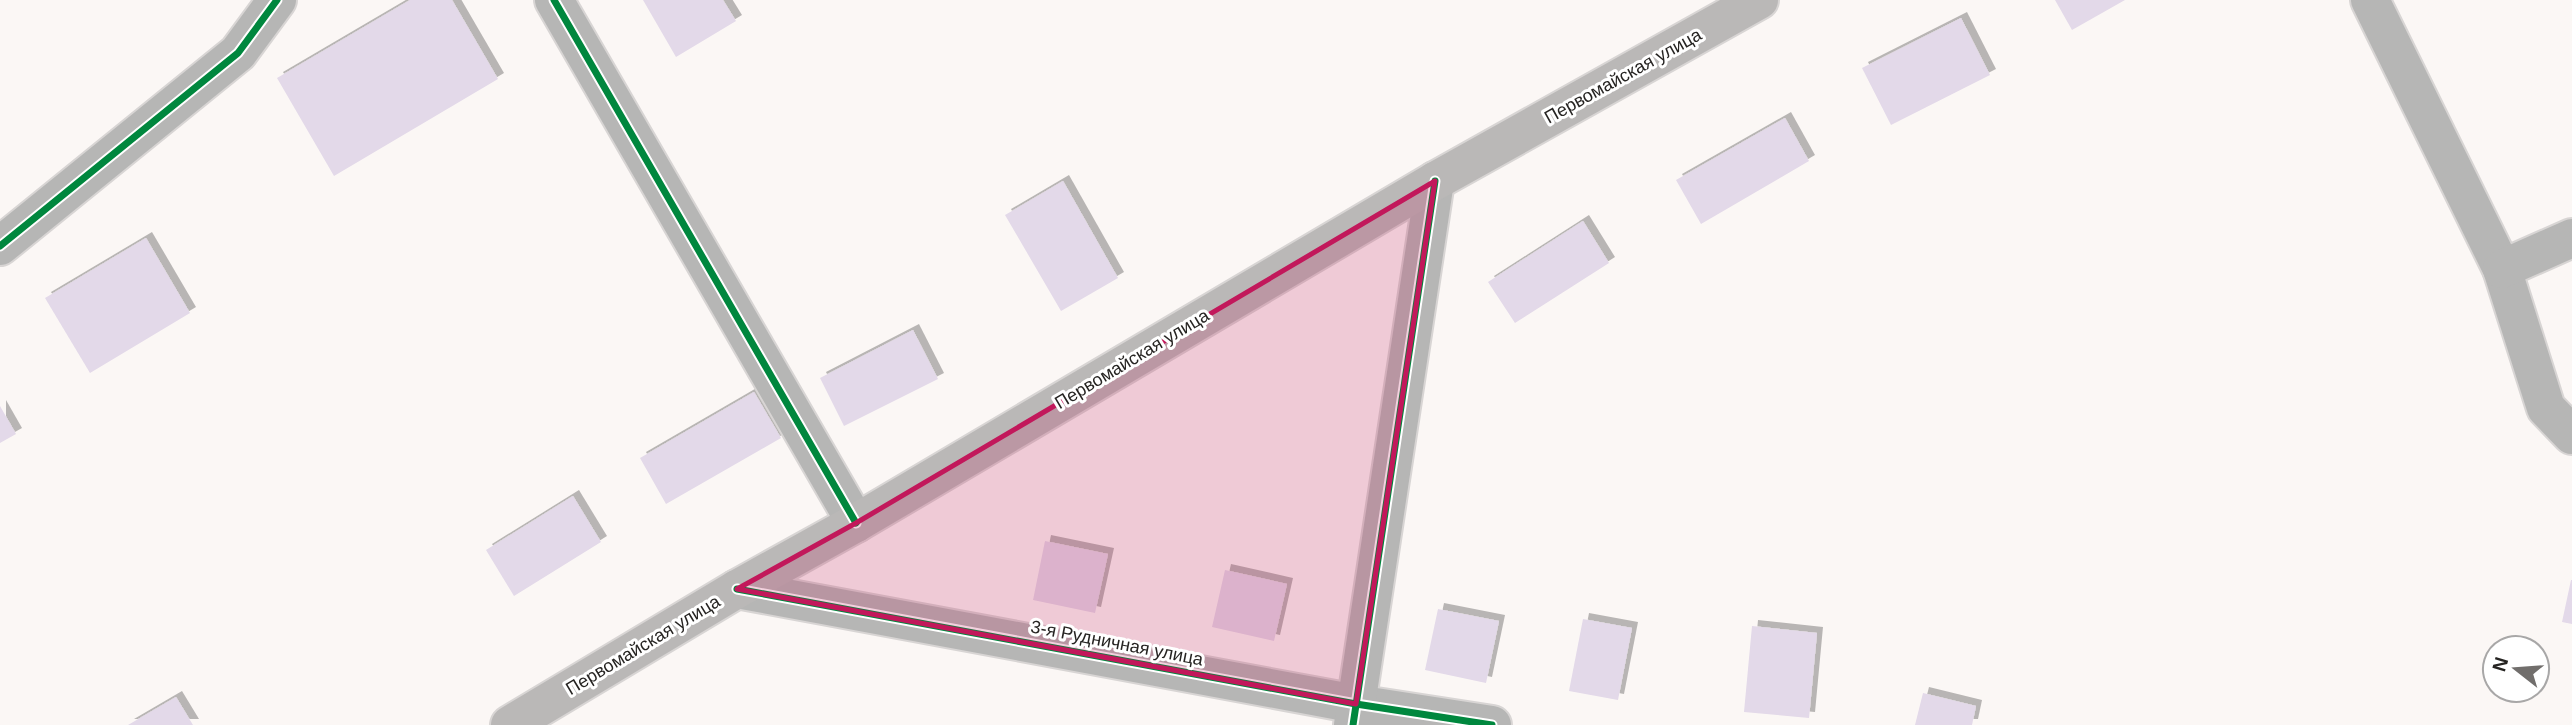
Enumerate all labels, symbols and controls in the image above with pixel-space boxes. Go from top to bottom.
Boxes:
street label: Первомайская улица [1541,24,1706,127]
street label: Первомайская улица [1051,305,1214,413]
street label: Первомайская улица [562,591,725,699]
street label: 3-я Рудничная улица [1029,616,1206,670]
north arrow [2481,634,2551,704]
text: N [2488,655,2512,674]

